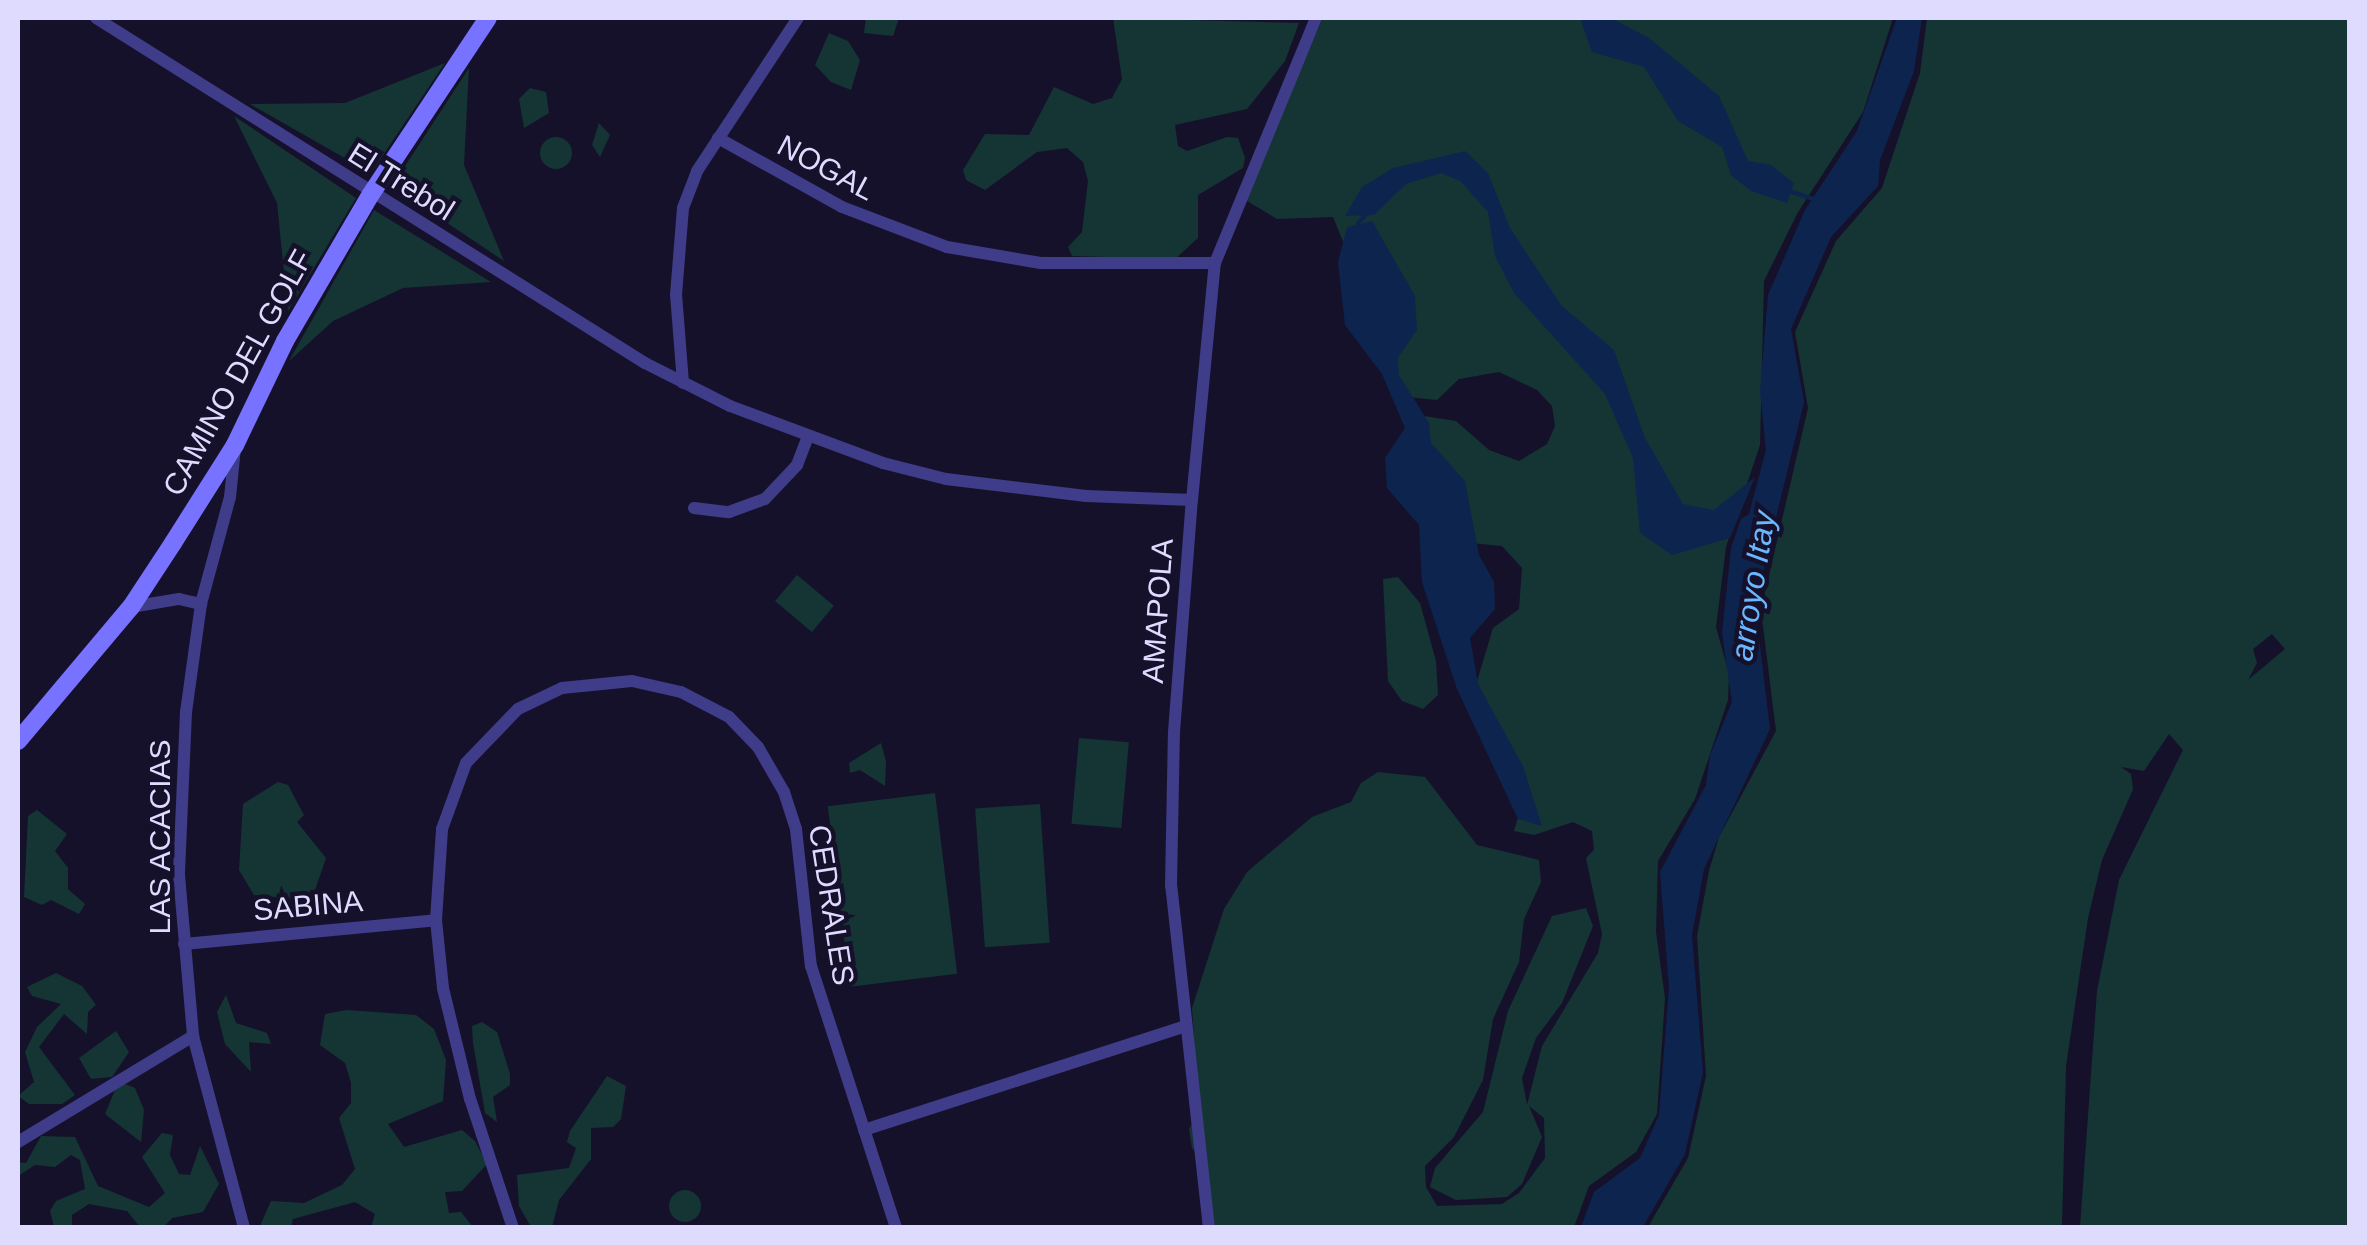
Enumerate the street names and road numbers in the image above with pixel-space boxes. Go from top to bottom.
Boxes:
street label: NOGAL [771,127,881,209]
street label: El Trebol [341,135,461,229]
street label: CAMINO DEL GOLF [155,243,321,503]
street label: AMAPOLA [1135,537,1181,685]
street label: LAS ACACIAS [142,739,178,935]
street label: CEDRALES [801,822,861,988]
street label: SABINA [252,883,364,929]

